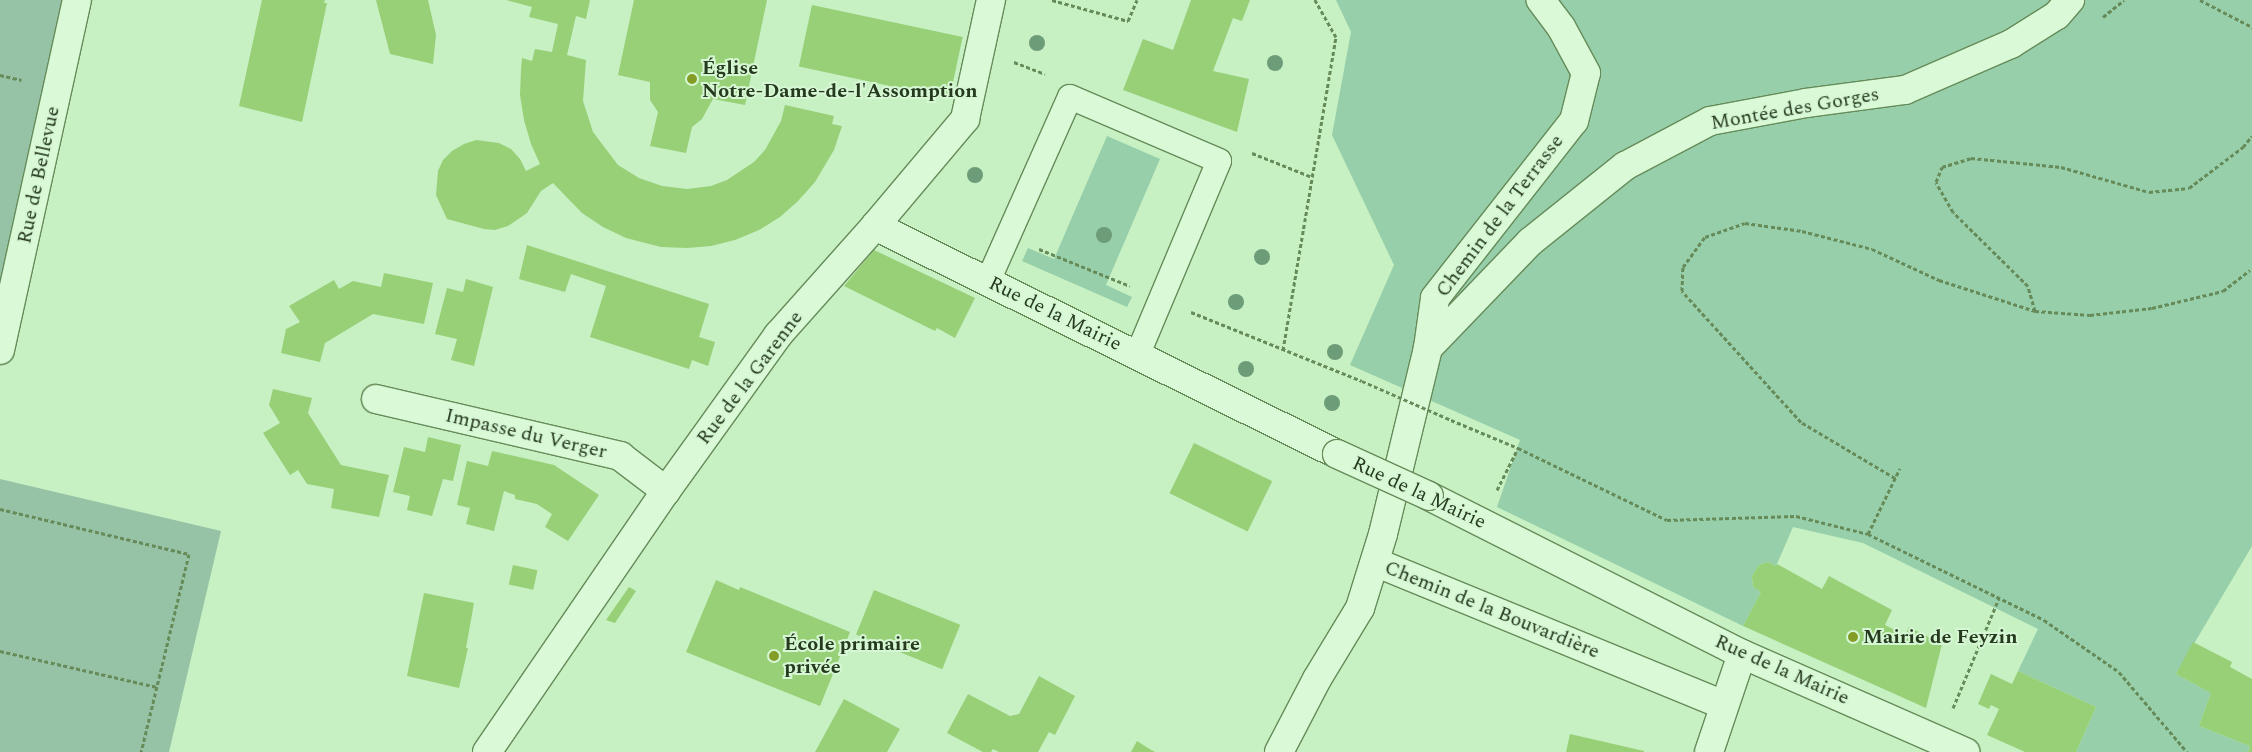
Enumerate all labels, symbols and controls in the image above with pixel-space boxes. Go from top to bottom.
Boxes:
place label: Église Notre-Dame-de-l'Assomption [702,56,977,103]
marker: Église Notre-Dame-de-l'Assomption [686,73,698,85]
street label: Montée des Gorges [1709,82,1881,136]
street label: Rue de Bellevue [13,104,65,246]
street label: Chemin de la Terrasse [1431,130,1569,302]
street label: Rue de la Mairie [985,271,1125,357]
street label: Rue de la Garenne [692,306,808,450]
street label: Impasse du Verger [443,404,609,464]
street label: Rue de la Mairie [1348,452,1490,534]
street label: Chemin de la Bouvardière [1381,556,1603,664]
place label: Mairie de Feyzin [1863,625,2018,649]
street label: Rue de la Mairie [1711,630,1853,710]
marker: Mairie de Feyzin [1847,631,1859,643]
place label: École primaire privée [784,632,920,679]
marker: École primaire privée [768,650,780,662]

